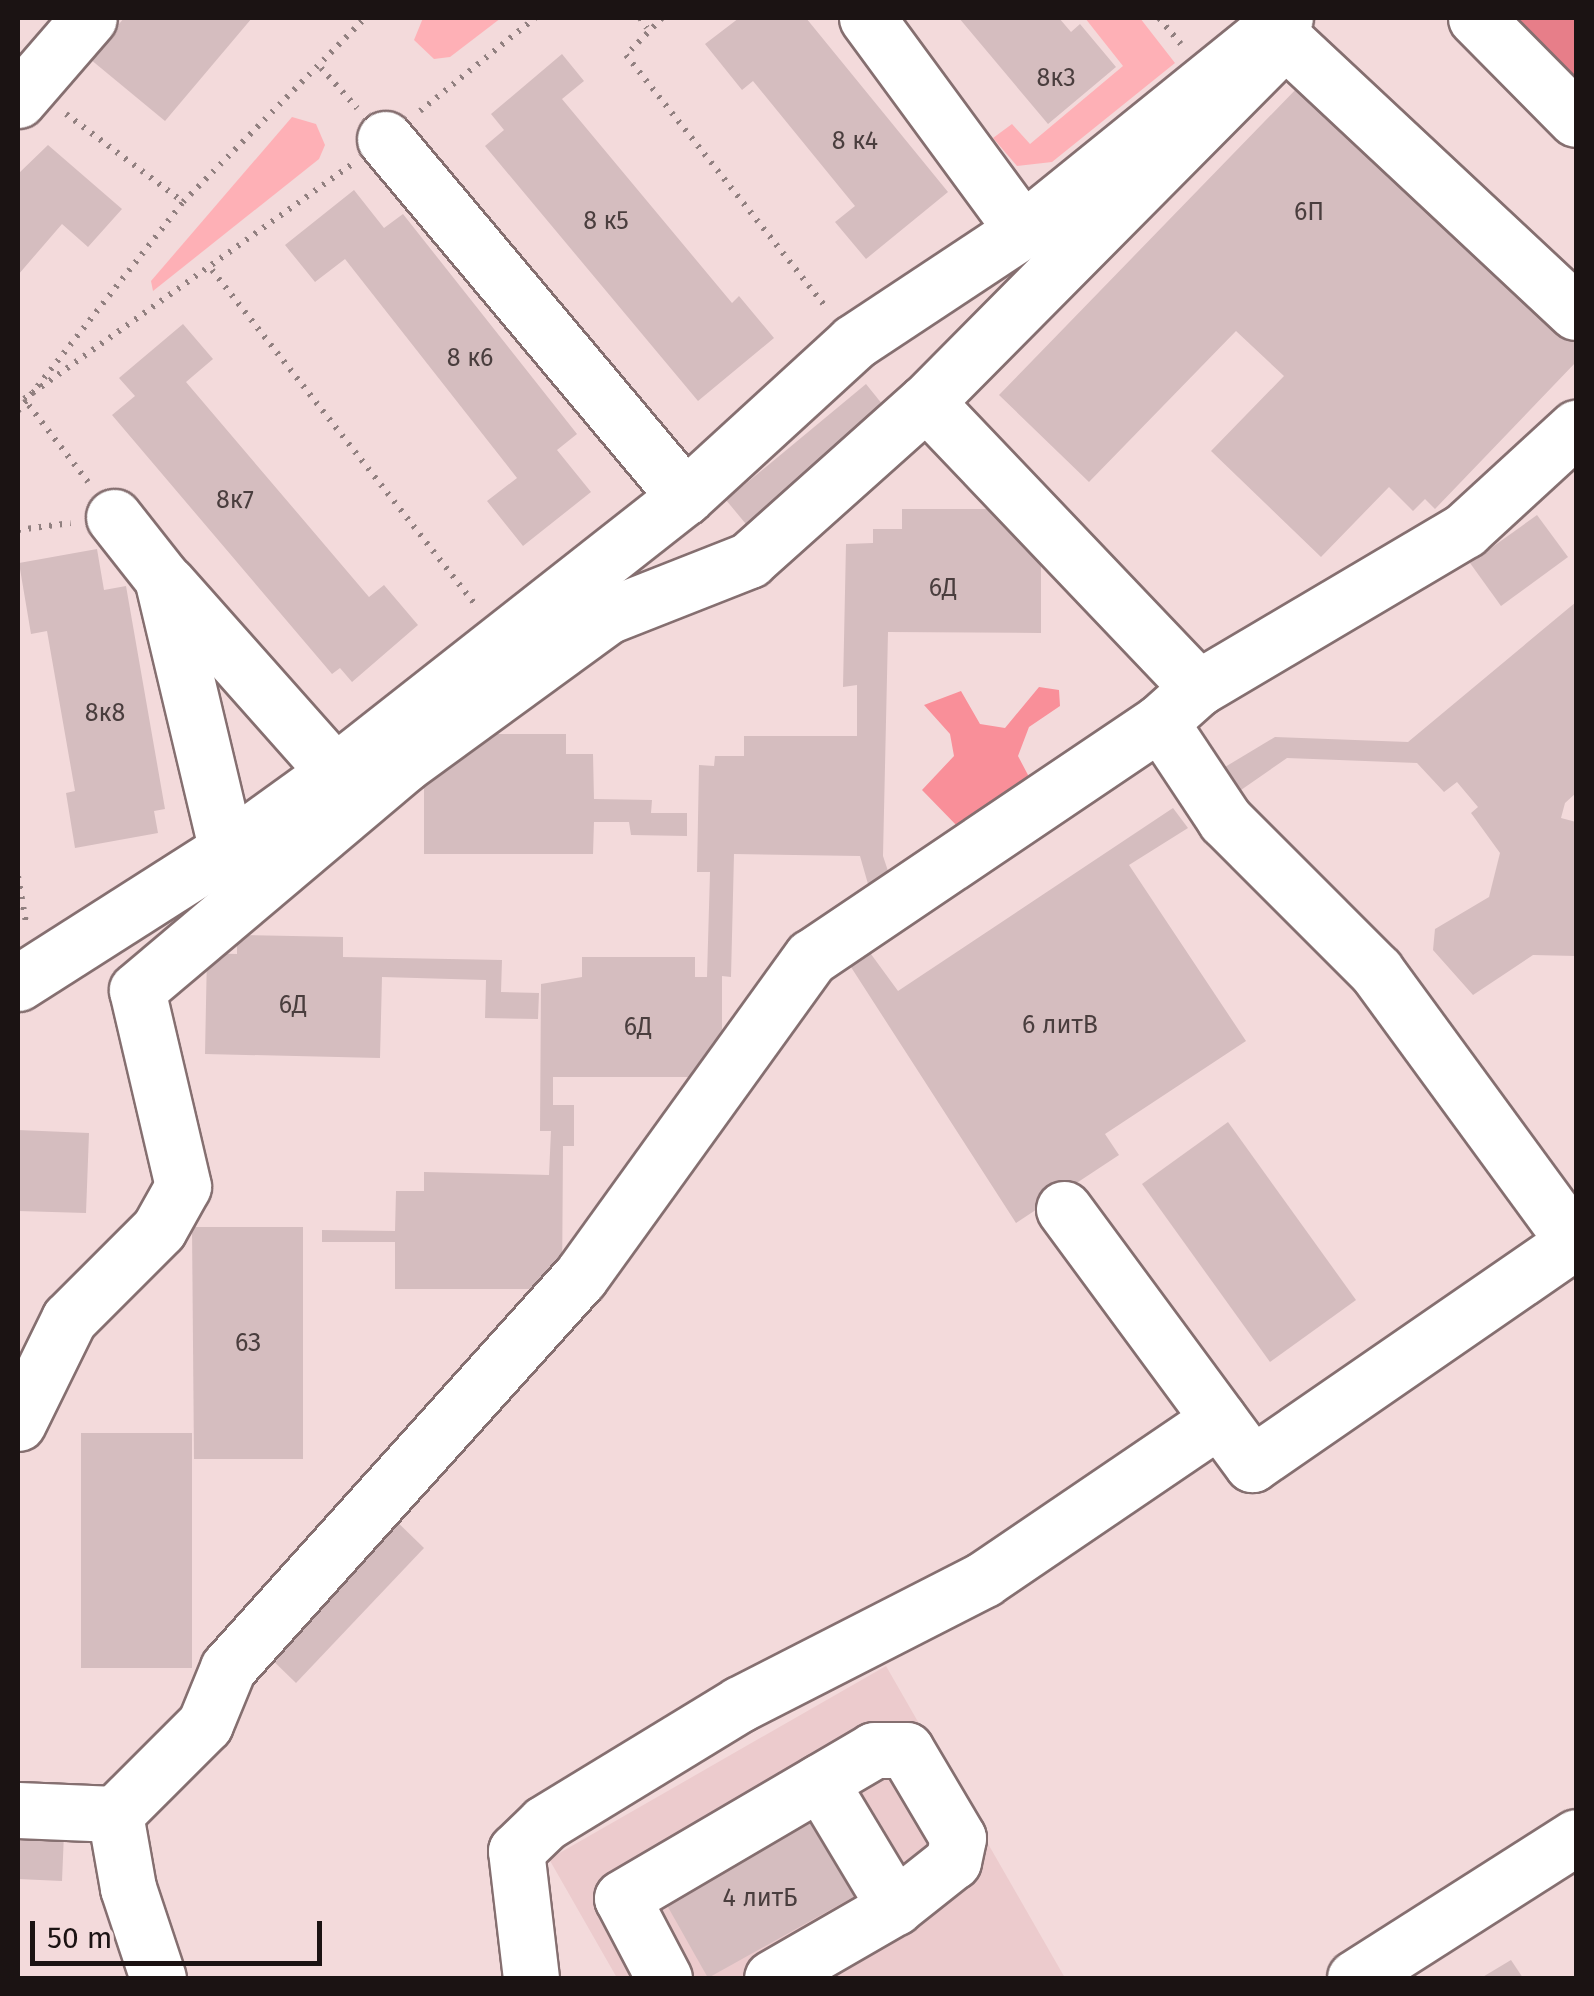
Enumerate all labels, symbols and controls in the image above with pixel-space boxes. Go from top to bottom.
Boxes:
house number: 8к3 [1036,63,1076,93]
house number: 8 к4 [832,126,878,156]
house number: 6П [1294,197,1324,227]
house number: 8 к5 [583,206,629,236]
house number: 8 к6 [447,343,493,373]
house number: 8к7 [216,485,254,515]
house number: 6Д [929,573,957,603]
house number: 8к8 [85,698,125,728]
house number: 6Д [279,990,307,1020]
house number: 6 литВ [1022,1010,1098,1040]
house number: 6Д [624,1012,652,1042]
house number: 6З [235,1328,261,1358]
house number: 4 литБ [722,1883,798,1913]
scale bar [35,1901,328,1963]
text: 50 m [47,1920,112,1956]

